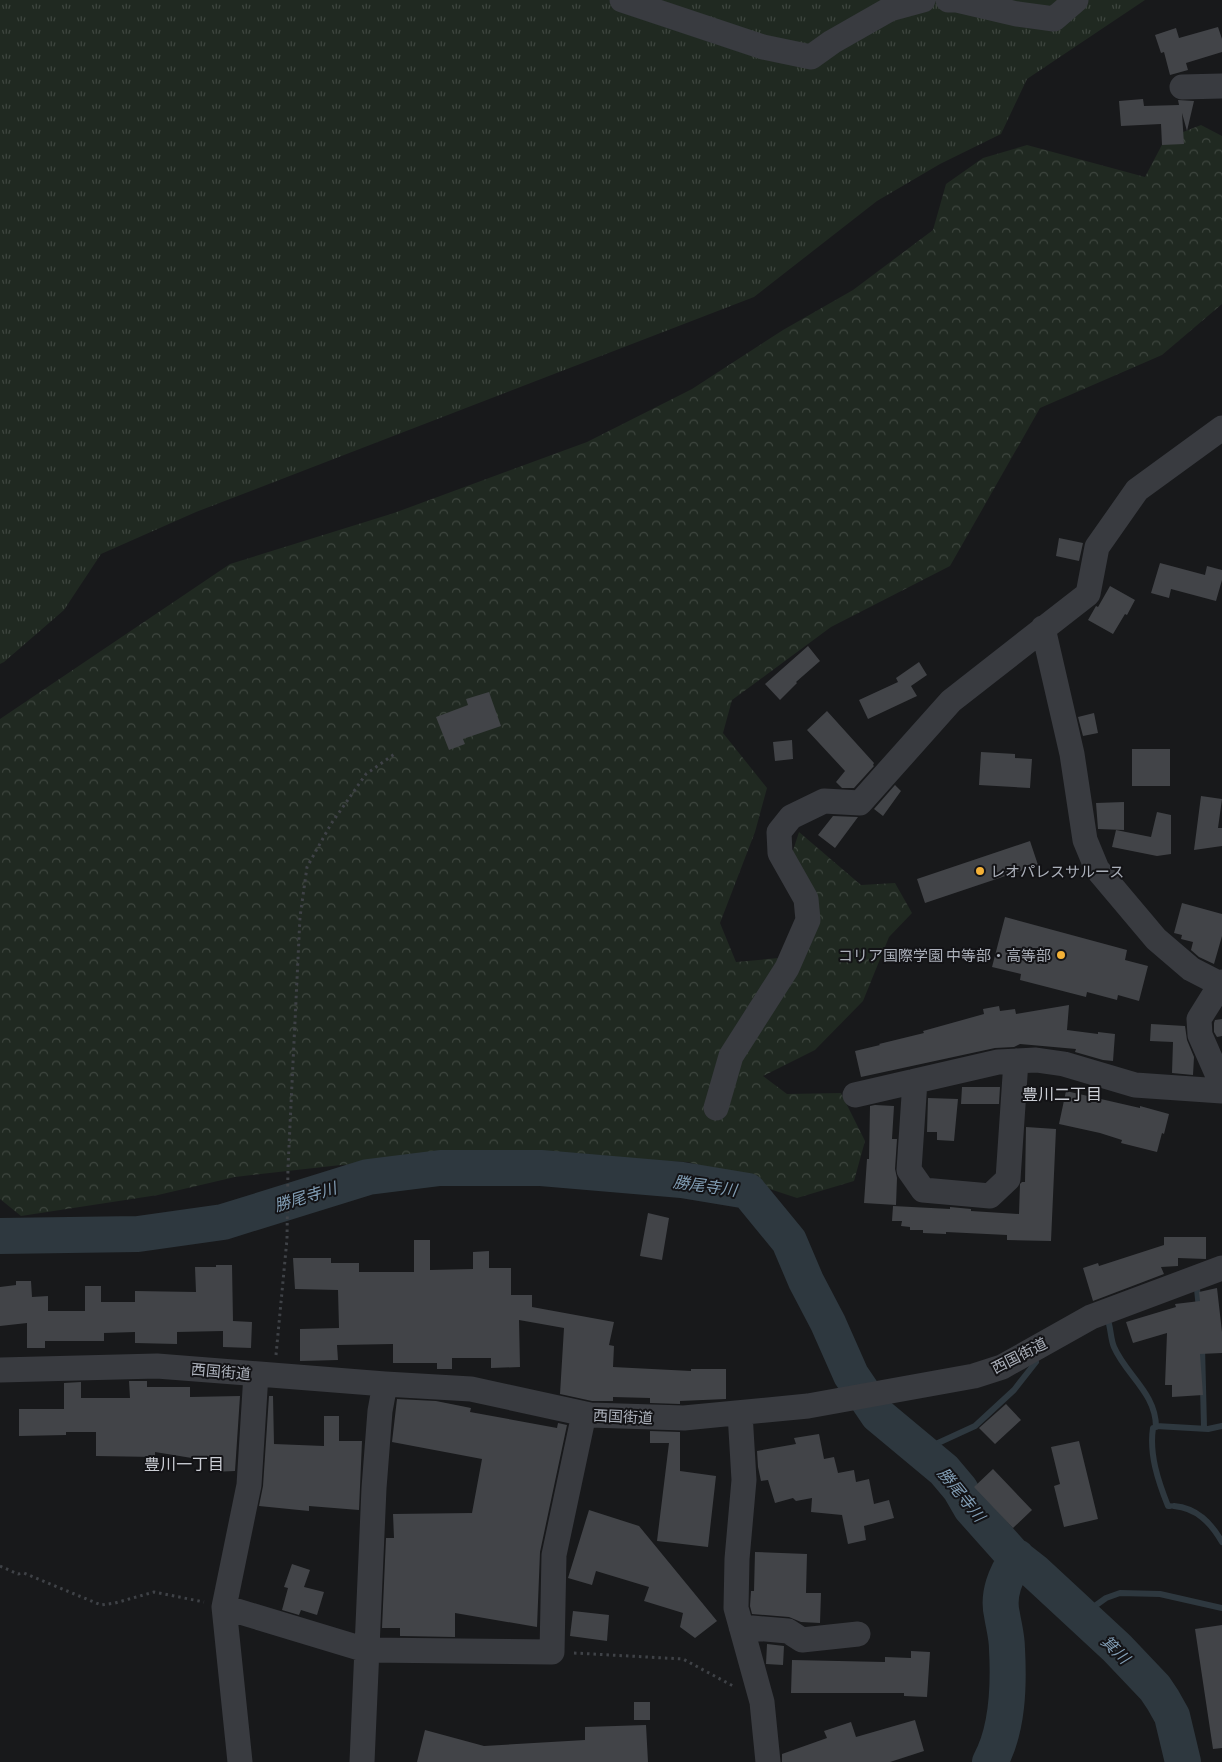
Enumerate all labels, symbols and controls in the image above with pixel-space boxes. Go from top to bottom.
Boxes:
place label: レオパレスサルース [990,862,1124,880]
marker: レオパレスサルース [974,865,986,877]
place label: コリア国際学園 中等部・高等部 [838,946,1051,964]
marker: コリア国際学園 中等部・高等部 [1055,949,1067,961]
district label: 豊川二丁目 [1022,1084,1102,1103]
water label: 勝尾寺川 [672,1171,740,1199]
water label: 勝尾寺川 [272,1177,340,1214]
street label: 西国街道 [988,1333,1050,1377]
street label: 西国街道 [190,1359,252,1383]
street label: 西国街道 [593,1405,653,1427]
district label: 豊川一丁目 [144,1454,224,1473]
water label: 勝尾寺川 [934,1463,991,1526]
water label: 箕川 [1098,1631,1136,1668]

